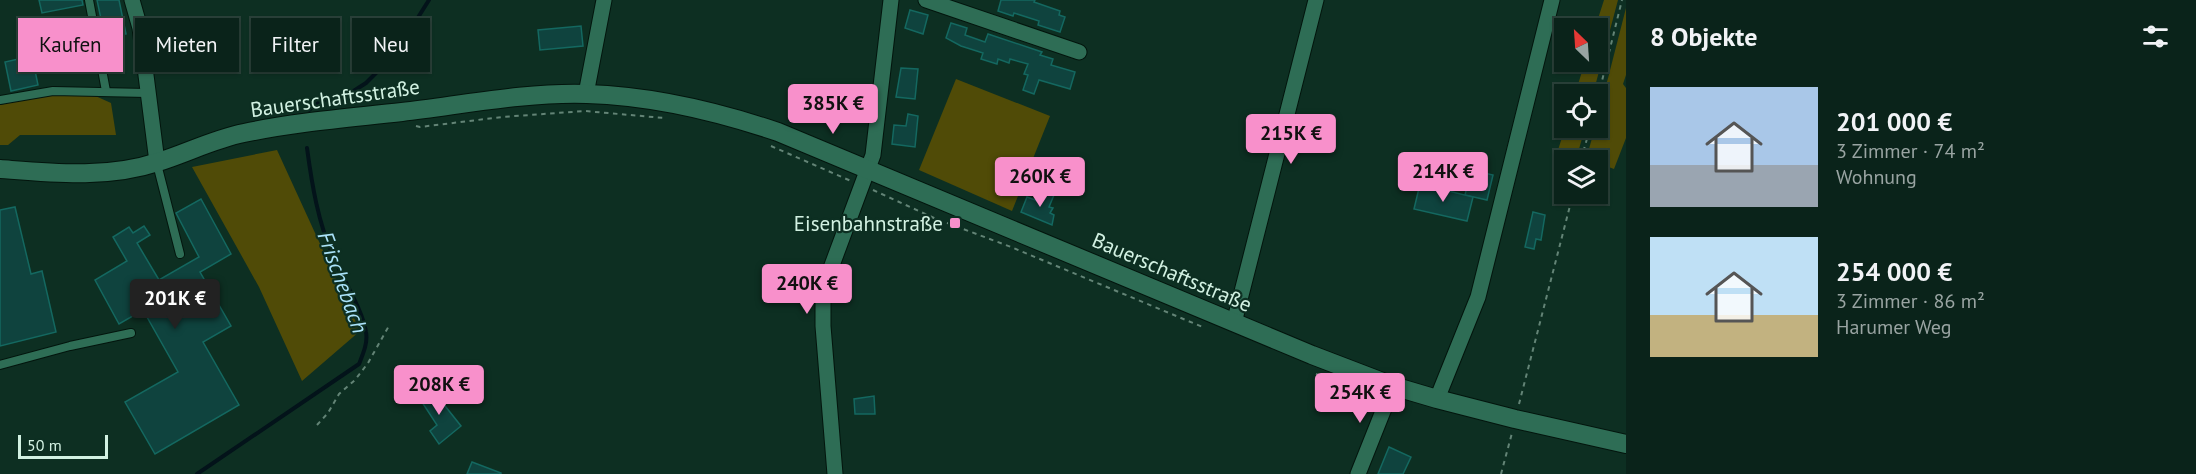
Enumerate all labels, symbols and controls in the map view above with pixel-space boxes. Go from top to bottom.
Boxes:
chip: Kaufen [18,18,123,72]
chip: Mieten [135,18,239,72]
chip: Filter [251,18,340,72]
chip: Neu [352,18,430,72]
north arrow [1554,18,1608,72]
map controls [1554,18,1608,204]
text: 8 Objekte [1650,20,1757,53]
icon: filters [2139,20,2172,53]
street label: Bauerschaftsstraße [248,73,422,123]
pin: 385K € [784,84,882,135]
button: locate [1554,84,1608,138]
text: 385K € [802,90,864,116]
text: 201 000 € [1836,105,1952,138]
icon: home [1698,111,1770,183]
pin: 215K € [1242,114,1340,165]
text: 215K € [1260,120,1322,146]
text: 3 Zimmer · 74 m² [1836,138,1985,164]
button: layers [1554,150,1608,204]
pin: 214K € [1394,152,1492,203]
pin: 260K € [991,157,1089,208]
text: 214K € [1412,158,1474,184]
text: 260K € [1009,163,1071,189]
text: Wohnung [1836,164,1917,190]
place label: Eisenbahnstraße [794,210,943,237]
marker: Eisenbahnstraße [948,216,962,230]
street label: Bauerschaftsstraße [1088,226,1256,318]
water label: Frischebach [312,227,374,337]
text: 254 000 € [1836,255,1952,288]
icon: home [1698,261,1770,333]
pin: 240K € [758,264,856,315]
text: 240K € [776,270,838,296]
pin: 201K € [126,279,224,330]
text: 201K € [144,285,206,311]
text: 3 Zimmer · 86 m² [1836,288,1985,314]
text: Harumer Weg [1836,314,1952,340]
pin: 208K € [390,365,488,416]
text: 208K € [408,371,470,397]
pin: 254K € [1311,373,1409,424]
text: 254K € [1329,379,1391,405]
scale bar [18,432,108,460]
text: 50 m [27,435,62,455]

